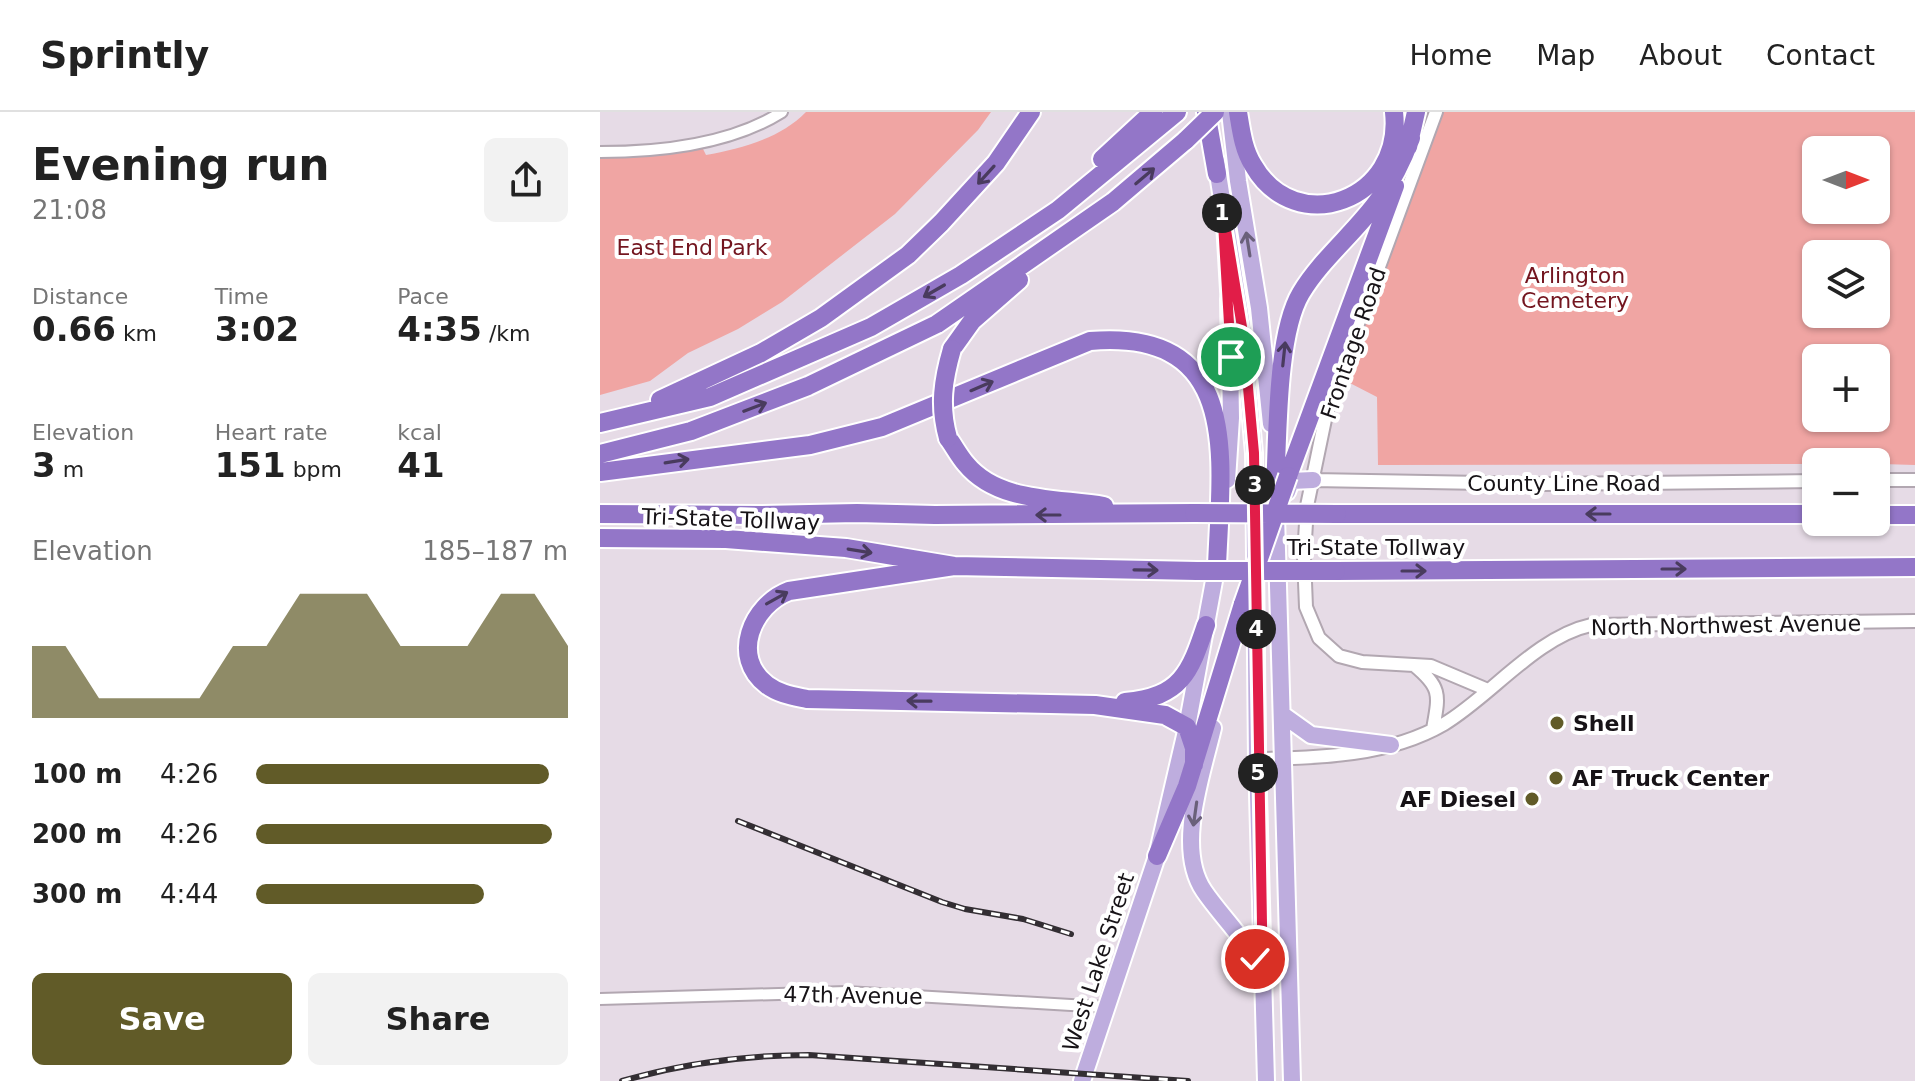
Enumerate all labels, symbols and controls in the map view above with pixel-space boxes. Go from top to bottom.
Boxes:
text: Sprintly [40,33,209,77]
text: Home [1409,39,1492,72]
text: Map [1536,39,1595,72]
text: About [1639,39,1722,72]
text: Contact [1766,39,1875,72]
north arrow [1802,136,1890,224]
map controls [1802,136,1890,536]
button: share [484,138,568,222]
text: Evening run [32,139,329,190]
one-way arrow [977,165,995,185]
one-way arrow [1134,167,1155,185]
pin: 1 [1202,193,1242,233]
text: 21:08 [32,195,107,225]
text: 1 [1214,200,1230,225]
one-way arrow [1240,231,1255,257]
park label: East End Park [617,235,768,260]
button: layers [1802,240,1890,328]
park label: Arlington Cemetery [1521,263,1629,313]
street label: Frontage Road [1316,264,1391,422]
one-way arrow [923,283,946,299]
text: Distance [32,284,128,309]
text: Time [215,284,269,309]
text: Pace [397,284,449,309]
text: 0.66 [32,309,116,349]
text: 3:02 [215,309,299,349]
text: 4:35 [397,309,482,349]
text: km [116,321,157,346]
text: /km [482,321,530,346]
pin [1197,323,1265,391]
icon: arrive [1209,335,1253,379]
one-way arrow [1277,341,1292,368]
button: + [1802,344,1890,432]
one-way arrow [969,377,994,392]
one-way arrow [742,399,766,413]
text: Elevation [32,420,134,445]
text: Heart rate [215,420,328,445]
text: kcal [397,420,442,445]
text: 3 [32,445,56,485]
text: 151 [215,445,286,485]
text: 41 [397,445,445,485]
button: − [1802,448,1890,536]
one-way arrow [664,452,689,467]
text: m [56,457,84,482]
text: bpm [286,457,342,482]
pin: 3 [1235,465,1275,505]
street label: County Line Road [1467,471,1661,496]
text: 3 [1247,472,1263,497]
street label: Tri-State Tollway [640,504,821,535]
one-way arrow [1585,506,1612,522]
one-way arrow [1035,507,1062,522]
street label: Tri-State Tollway [1286,535,1465,560]
text: Elevation [32,536,153,566]
text: 185–187 m [422,536,568,566]
one-way arrow [846,544,872,559]
one-way arrow [1660,561,1687,577]
one-way arrow [1132,562,1159,578]
one-way arrow [1400,563,1427,579]
one-way arrow [765,590,788,606]
pin: 4 [1236,609,1276,649]
street label: North Northwest Avenue [1591,611,1861,640]
text: 4 [1248,616,1264,641]
one-way arrow [906,693,933,709]
place label: Shell [1573,711,1635,736]
marker: Shell [1548,714,1566,732]
pin: 5 [1238,753,1278,793]
text: 100 m [32,759,122,789]
text: 4:26 [160,759,218,789]
text: 5 [1250,760,1266,785]
place label: AF Truck Center [1572,766,1769,791]
marker: AF Truck Center [1547,769,1565,787]
place label: AF Diesel [1400,787,1516,812]
marker: AF Diesel [1523,790,1541,808]
one-way arrow [1187,801,1202,826]
text: 200 m [32,819,122,849]
text: 4:26 [160,819,218,849]
street label: West Lake Street [1058,869,1139,1055]
text: 300 m [32,879,122,909]
text: 4:44 [160,879,218,909]
pin [1221,925,1289,993]
icon: check [1233,937,1277,981]
button: Save [32,973,292,1065]
button: Share [308,973,568,1065]
street label: 47th Avenue [783,982,923,1009]

